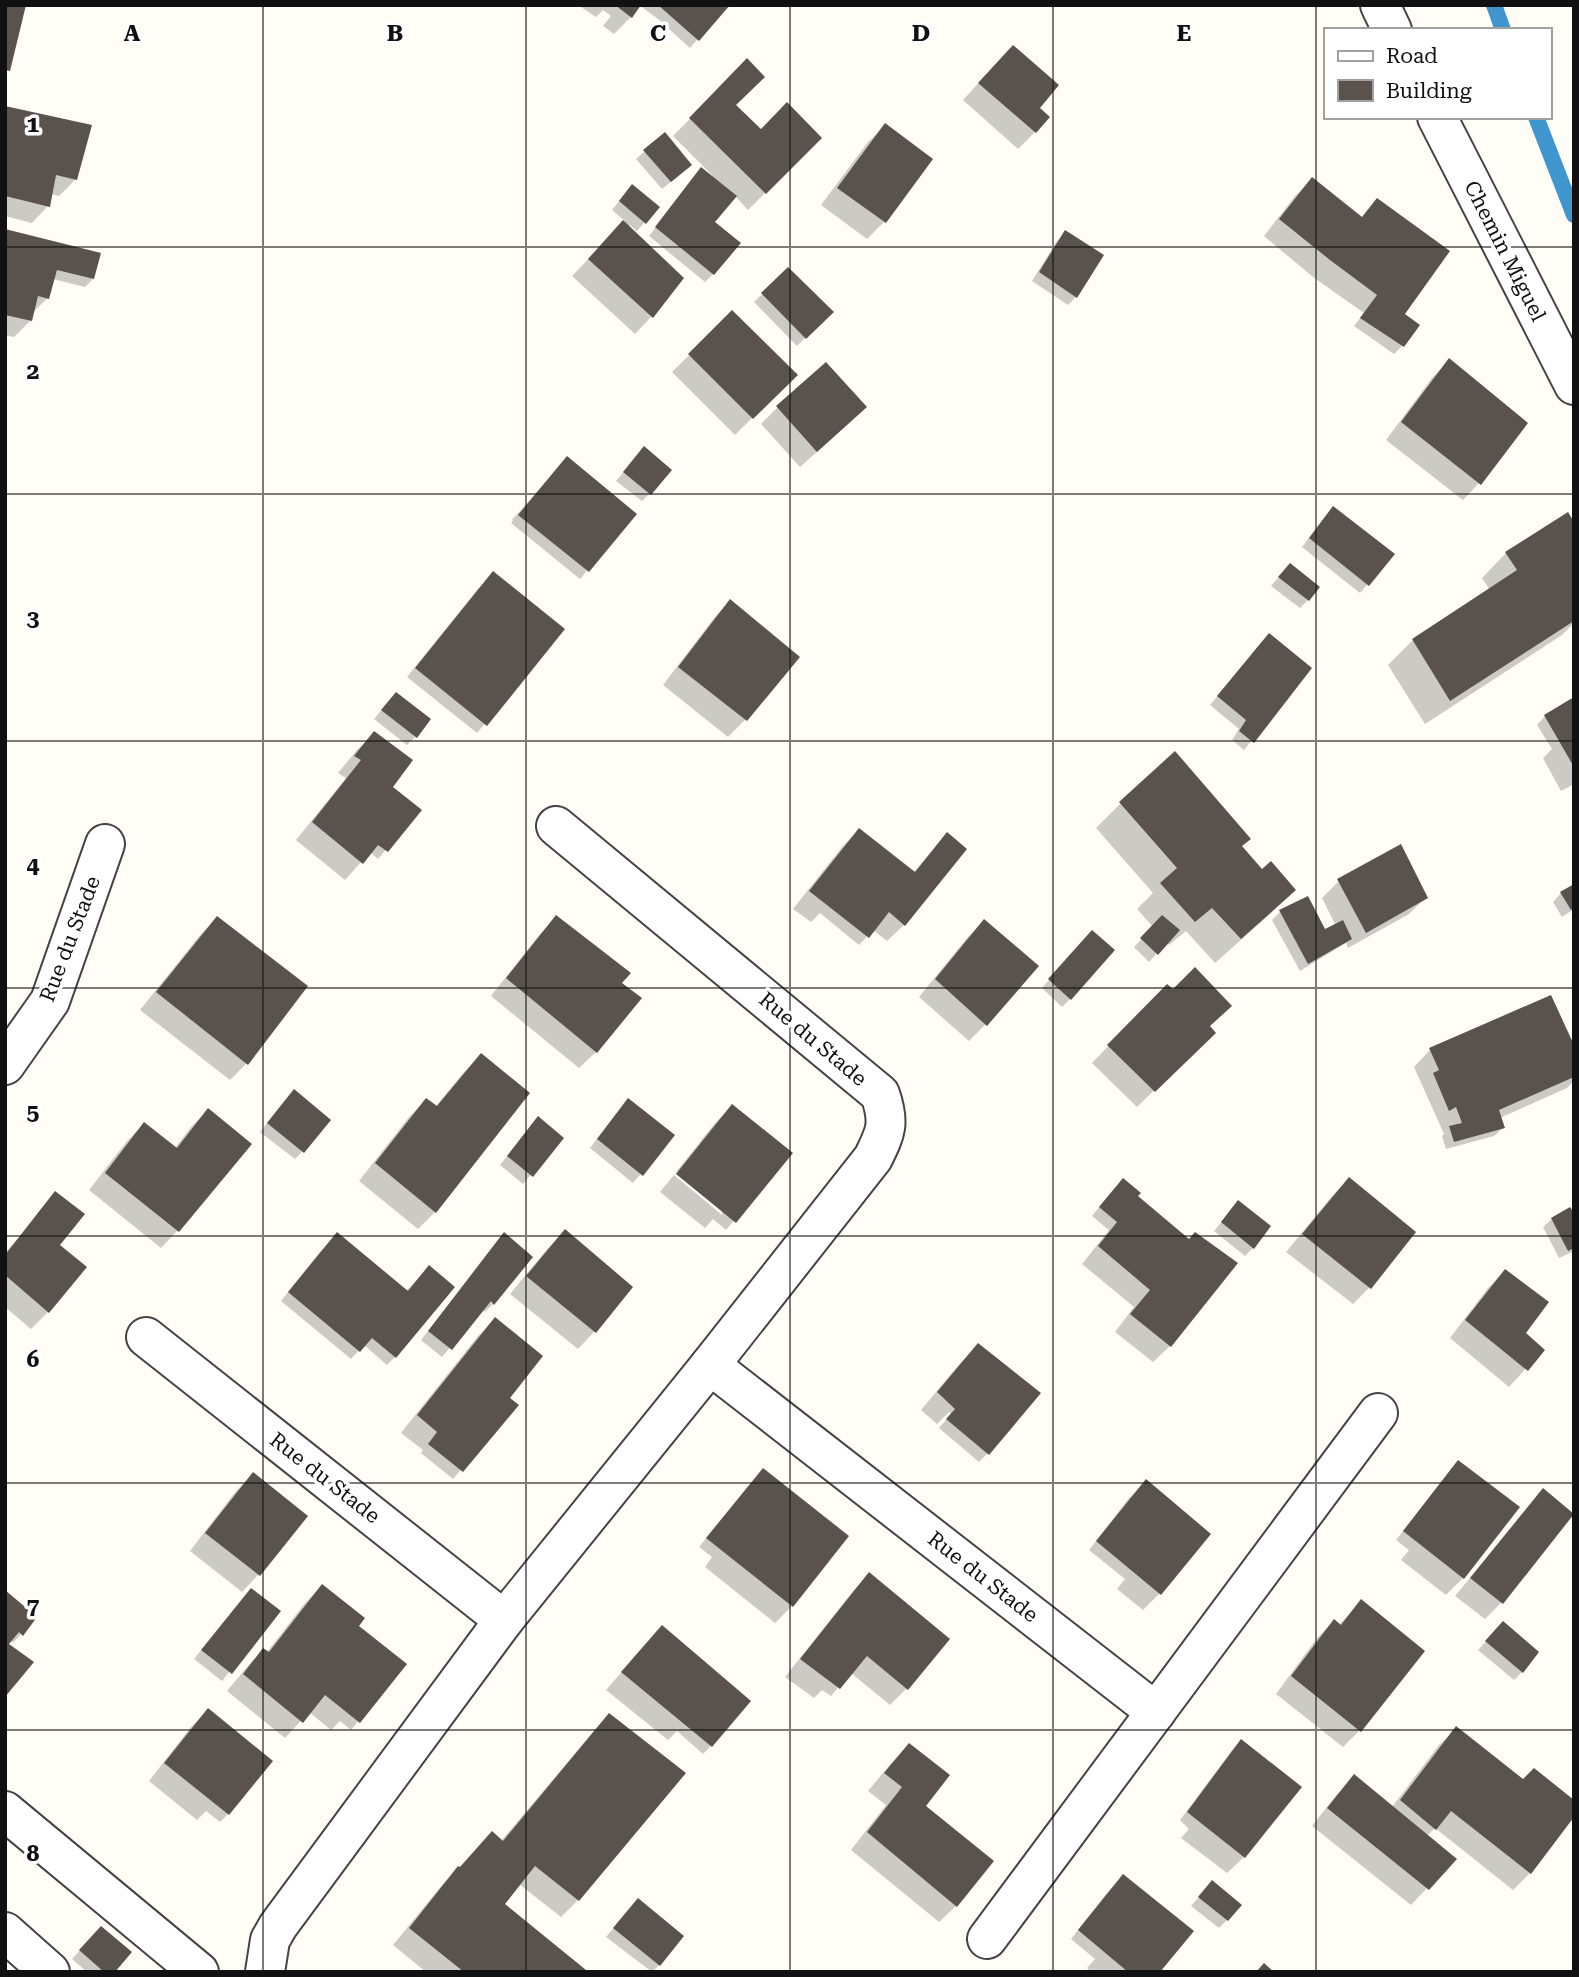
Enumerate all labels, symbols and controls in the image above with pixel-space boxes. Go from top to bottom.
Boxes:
text: A [124,20,141,47]
text: B [387,20,403,47]
text: C [650,20,666,47]
text: D [912,20,930,47]
text: E [1177,20,1191,47]
legend [1324,28,1551,119]
text: Road [1386,44,1438,68]
text: Building [1386,79,1472,103]
text: 1 [27,111,40,138]
street label: Chemin Miguel [1459,177,1551,326]
text: 2 [27,358,39,385]
text: 3 [27,605,40,632]
text: 4 [27,852,40,879]
street label: Rue du Stade [35,873,105,1005]
street label: Rue du Stade [754,987,872,1091]
text: 5 [27,1099,40,1126]
text: 6 [27,1346,40,1373]
street label: Rue du Stade [265,1428,385,1528]
street label: Rue du Stade [923,1527,1043,1627]
text: 7 [27,1593,40,1620]
text: 8 [27,1840,40,1867]

